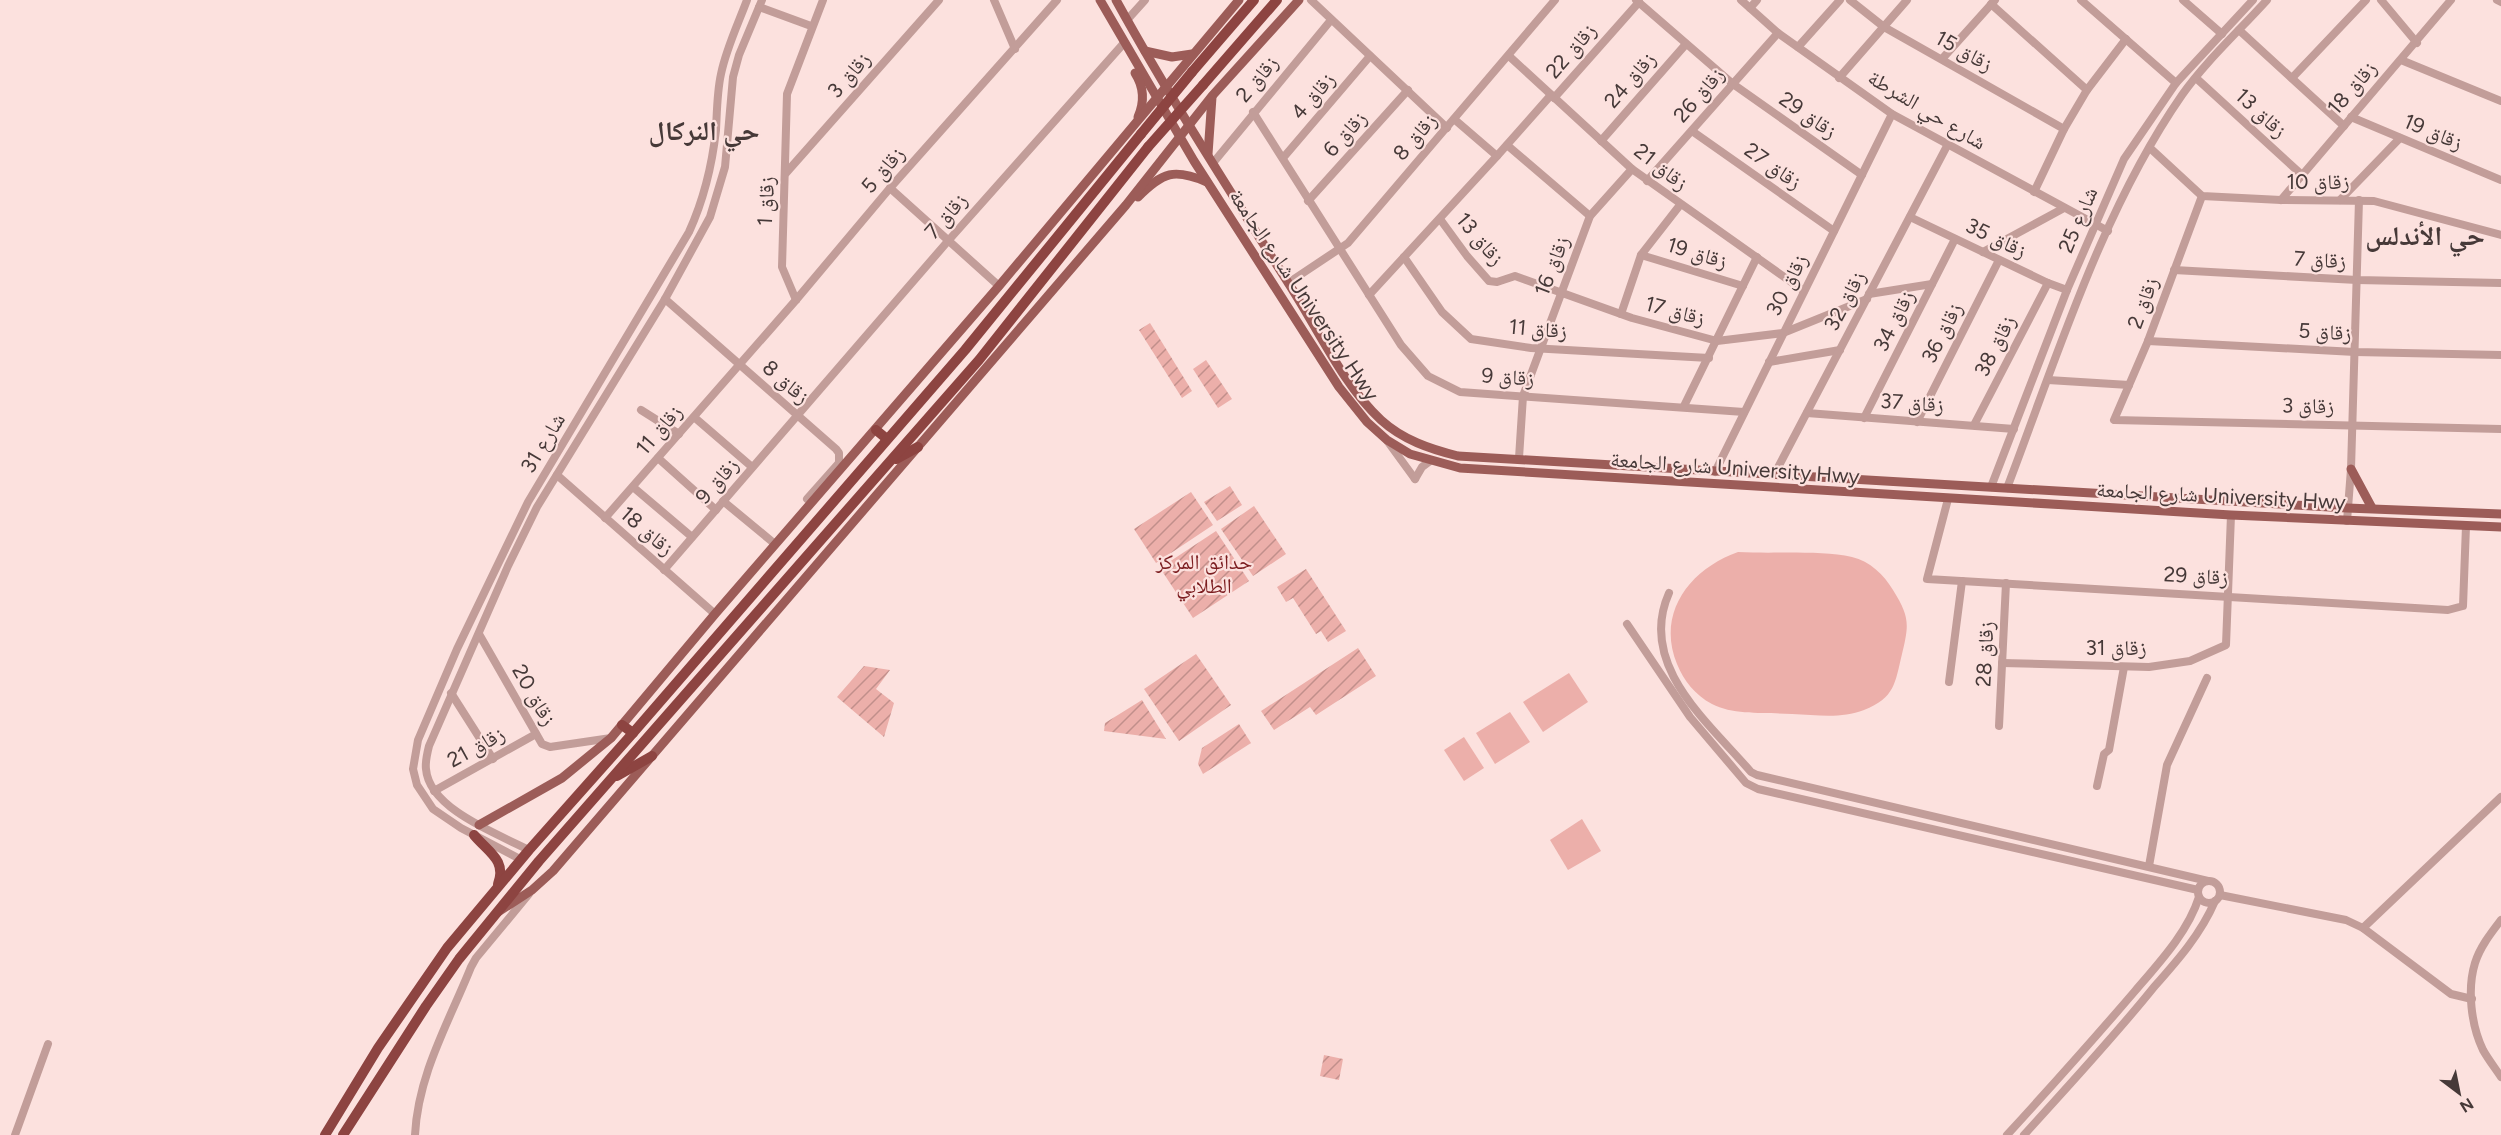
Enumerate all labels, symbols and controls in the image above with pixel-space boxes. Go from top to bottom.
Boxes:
street label: زقاق 22 [1540,18,1602,84]
street label: زقاق 15 [1931,25,1997,77]
street label: زقاق 3 [822,47,876,103]
street label: زقاق 24 [1599,47,1661,113]
street label: زقاق 2 [1230,50,1284,108]
street label: زقاق 18 [2322,56,2382,120]
street label: زقاق 26 [1668,62,1730,128]
street label: شارع حي الشرطة [1861,65,1991,158]
street label: زقاق 4 [1285,67,1341,125]
street label: زقاق 13 [2230,83,2292,143]
street label: زقاق 29 [1774,86,1842,144]
street label: زقاق 6 [1318,106,1372,162]
street label: زقاق 8 [1388,108,1442,166]
street label: زقاق 19 [2400,108,2466,156]
district label: حي النركال [649,114,759,152]
street label: زقاق 27 [1739,137,1807,195]
street label: زقاق 21 [1629,138,1693,196]
street label: زقاق 5 [856,141,910,199]
street label: زقاق 10 [2286,169,2350,195]
street label: زقاق 1 [752,176,780,226]
street label: شارع 25 [2053,183,2103,257]
street label: شارع الجامعة University Hwy [1223,184,1385,406]
street label: زقاق 7 [919,188,973,244]
street label: زقاق 13 [1450,207,1510,271]
street label: زقاق 35 [1961,212,2031,264]
district label: حي الأندلس [2365,219,2485,257]
street label: زقاق 19 [1664,232,1730,274]
street label: زقاق 16 [1529,233,1575,299]
street label: زقاق 7 [2293,246,2347,274]
street label: زقاق 30 [1760,250,1814,320]
street label: زقاق 32 [1818,267,1872,335]
street label: زقاق 2 [2122,274,2164,332]
street label: زقاق 34 [1868,286,1920,356]
street label: زقاق 17 [1642,291,1708,331]
street label: زقاق 36 [1916,298,1968,368]
street label: زقاق 38 [1969,311,2021,381]
street label: زقاق 11 [1508,314,1568,344]
street label: زقاق 5 [2298,318,2352,346]
street label: زقاق 8 [757,355,815,409]
street label: زقاق 9 [1481,362,1535,392]
street label: زقاق 37 [1879,388,1945,418]
street label: زقاق 3 [2282,393,2334,419]
street label: زقاق 11 [630,399,688,461]
street label: شارع 31 [515,408,571,478]
street label: شارع الجامعة University Hwy [1610,446,1860,490]
street label: زقاق 9 [690,453,744,509]
street label: شارع الجامعة University Hwy [2096,476,2346,516]
street label: زقاق 18 [615,501,679,561]
park label: حدائق المركز الطلابي [1155,549,1252,602]
street label: زقاق 29 [2163,561,2229,591]
street label: زقاق 28 [1970,621,2000,687]
street label: زقاق 31 [2085,635,2147,661]
street label: زقاق 20 [506,660,562,730]
street label: زقاق 21 [443,721,509,773]
north arrow [2429,1063,2489,1123]
text: N [2456,1094,2477,1117]

